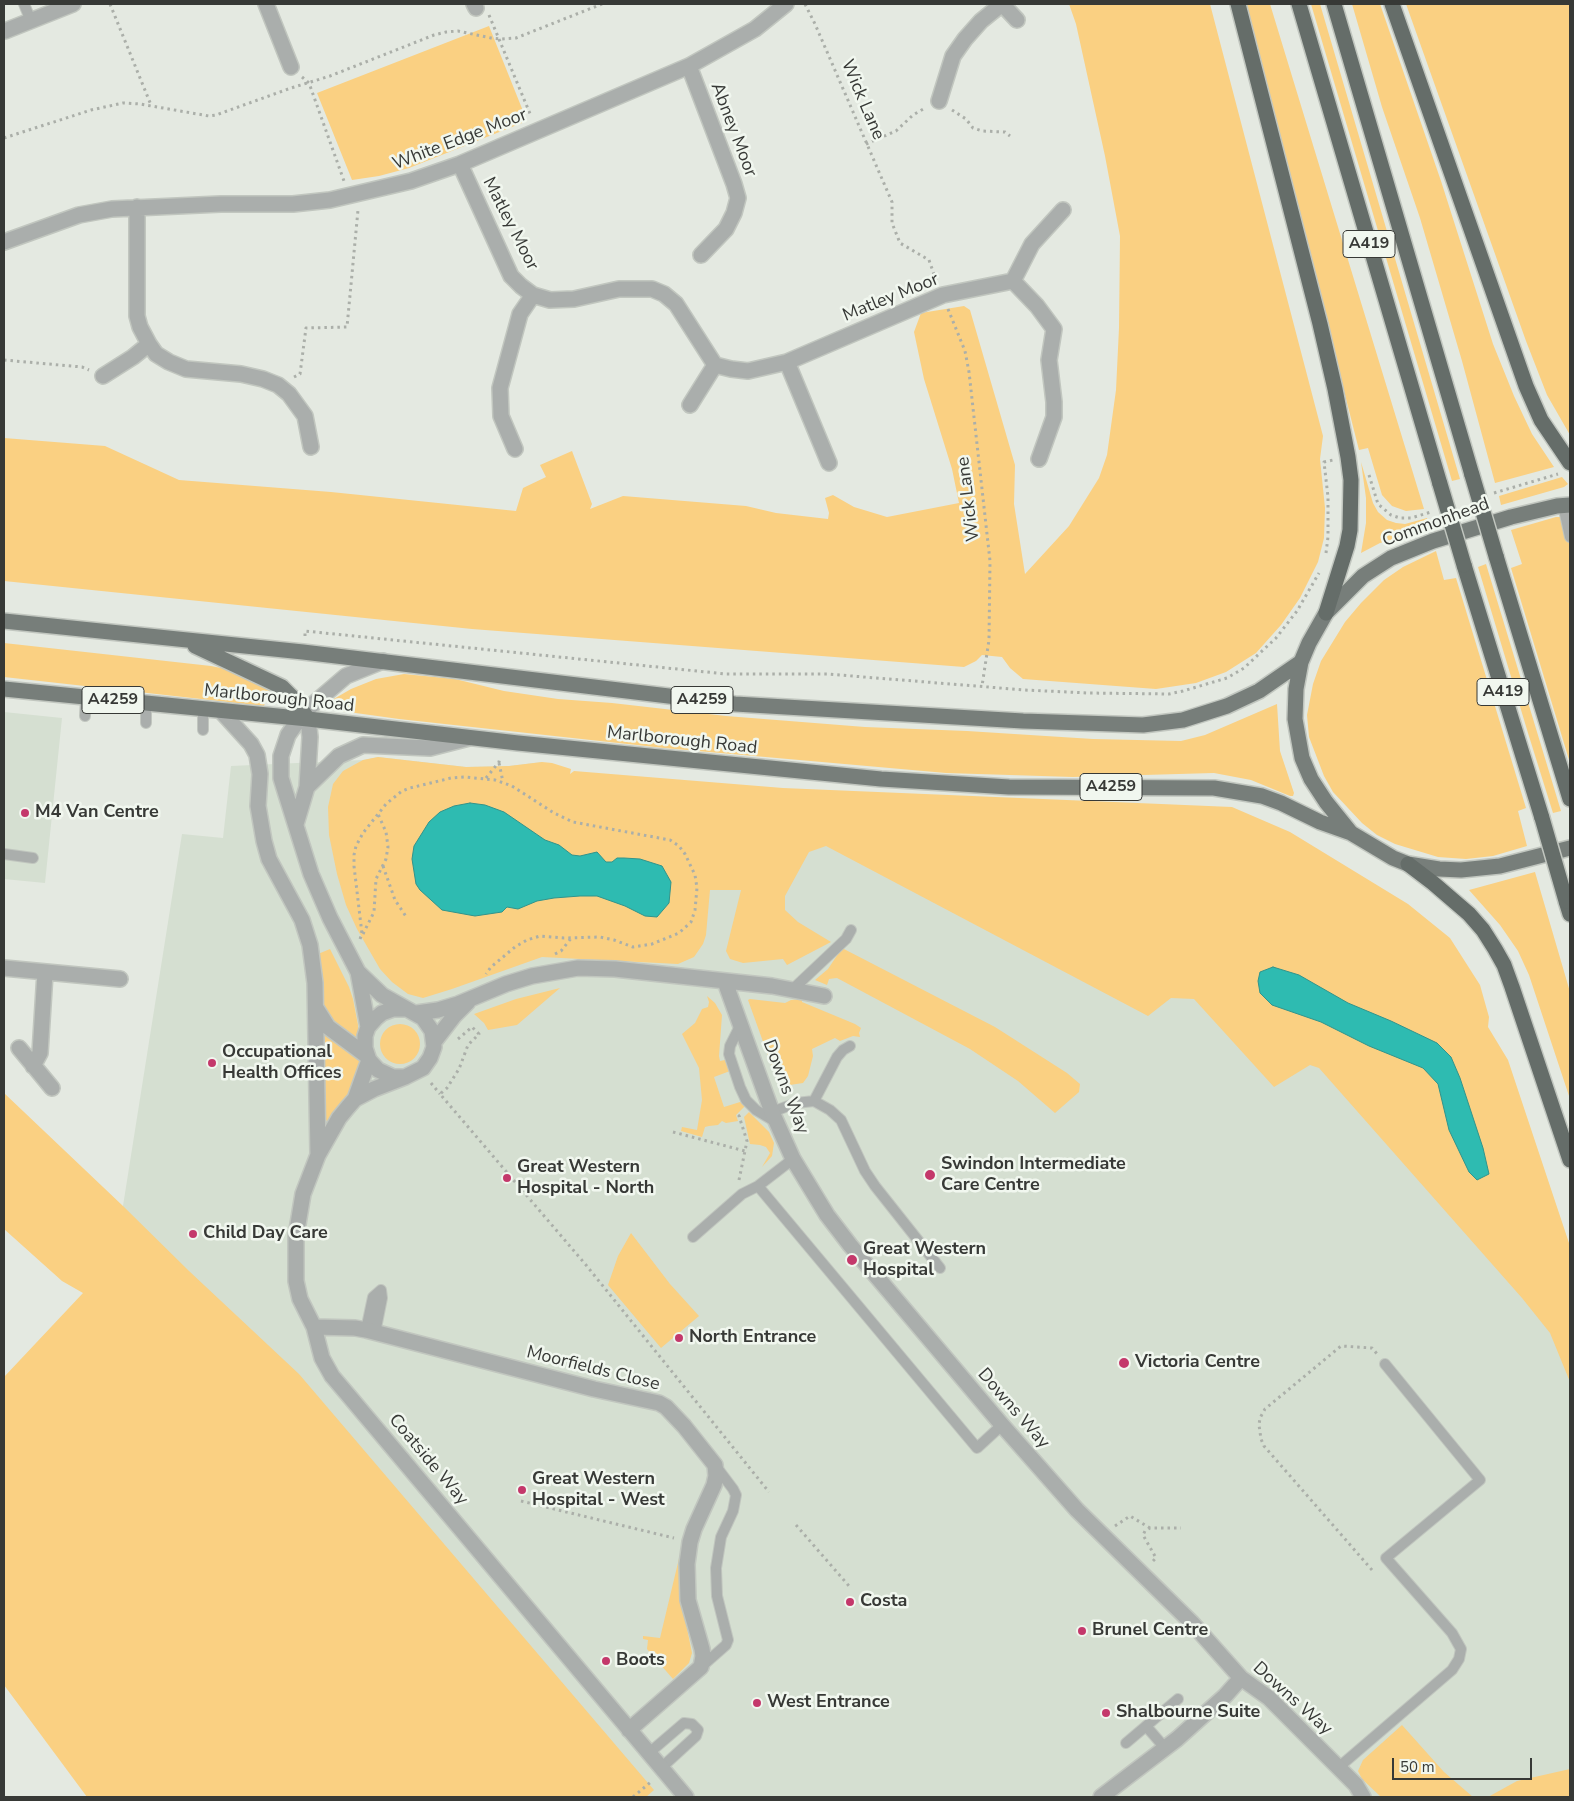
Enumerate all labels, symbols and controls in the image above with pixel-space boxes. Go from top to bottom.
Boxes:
street label: Wick Lane [835,57,889,143]
street label: Abney Moor [705,80,761,180]
street label: White Edge Moor [390,104,530,176]
street label: Matley Moor [477,174,543,274]
road number: A419 [1343,230,1395,258]
street label: Matley Moor [840,269,942,327]
street label: Wick Lane [953,455,985,543]
street label: Commonhead [1380,494,1492,552]
road number: A419 [1477,679,1529,706]
street label: Marlborough Road [203,680,355,718]
road number: A4259 [82,686,144,714]
road number: A4259 [671,686,733,714]
street label: Marlborough Road [606,722,758,760]
road number: A4259 [1080,774,1142,800]
place label: M4 Van Centre [35,802,159,824]
marker: M4 Van Centre [19,807,31,819]
street label: Downs Way [757,1037,813,1137]
place label: Occupational Health Offices [222,1042,341,1084]
marker: Occupational Health Offices [206,1057,218,1069]
place label: Swindon Intermediate Care Centre [941,1154,1126,1196]
place label: Great Western Hospital - North [517,1157,654,1200]
marker: Swindon Intermediate Care Centre [923,1168,937,1182]
marker: Great Western Hospital - North [501,1172,513,1184]
place label: Child Day Care [203,1223,328,1245]
marker: Child Day Care [187,1228,199,1240]
place label: Great Western Hospital [863,1239,986,1282]
marker: Great Western Hospital [845,1253,859,1267]
place label: North Entrance [689,1327,816,1349]
marker: North Entrance [673,1332,685,1344]
street label: Moorfields Close [524,1342,662,1396]
place label: Victoria Centre [1135,1352,1260,1374]
marker: Victoria Centre [1117,1356,1131,1370]
street label: Downs Way [972,1364,1054,1454]
street label: Coatside Way [384,1410,472,1510]
place label: Great Western Hospital - West [532,1469,665,1512]
marker: Great Western Hospital - West [516,1484,528,1496]
place label: Costa [860,1591,907,1613]
marker: Costa [844,1596,856,1608]
place label: Brunel Centre [1092,1620,1208,1642]
marker: Brunel Centre [1076,1625,1088,1637]
place label: Boots [616,1650,665,1672]
marker: Boots [600,1655,612,1667]
street label: Downs Way [1248,1658,1336,1740]
place label: West Entrance [767,1692,890,1714]
marker: West Entrance [751,1697,763,1709]
place label: Shalbourne Suite [1116,1702,1260,1724]
marker: Shalbourne Suite [1100,1707,1112,1719]
scale bar [1394,1748,1534,1780]
text: 50 m [1400,1757,1435,1777]

